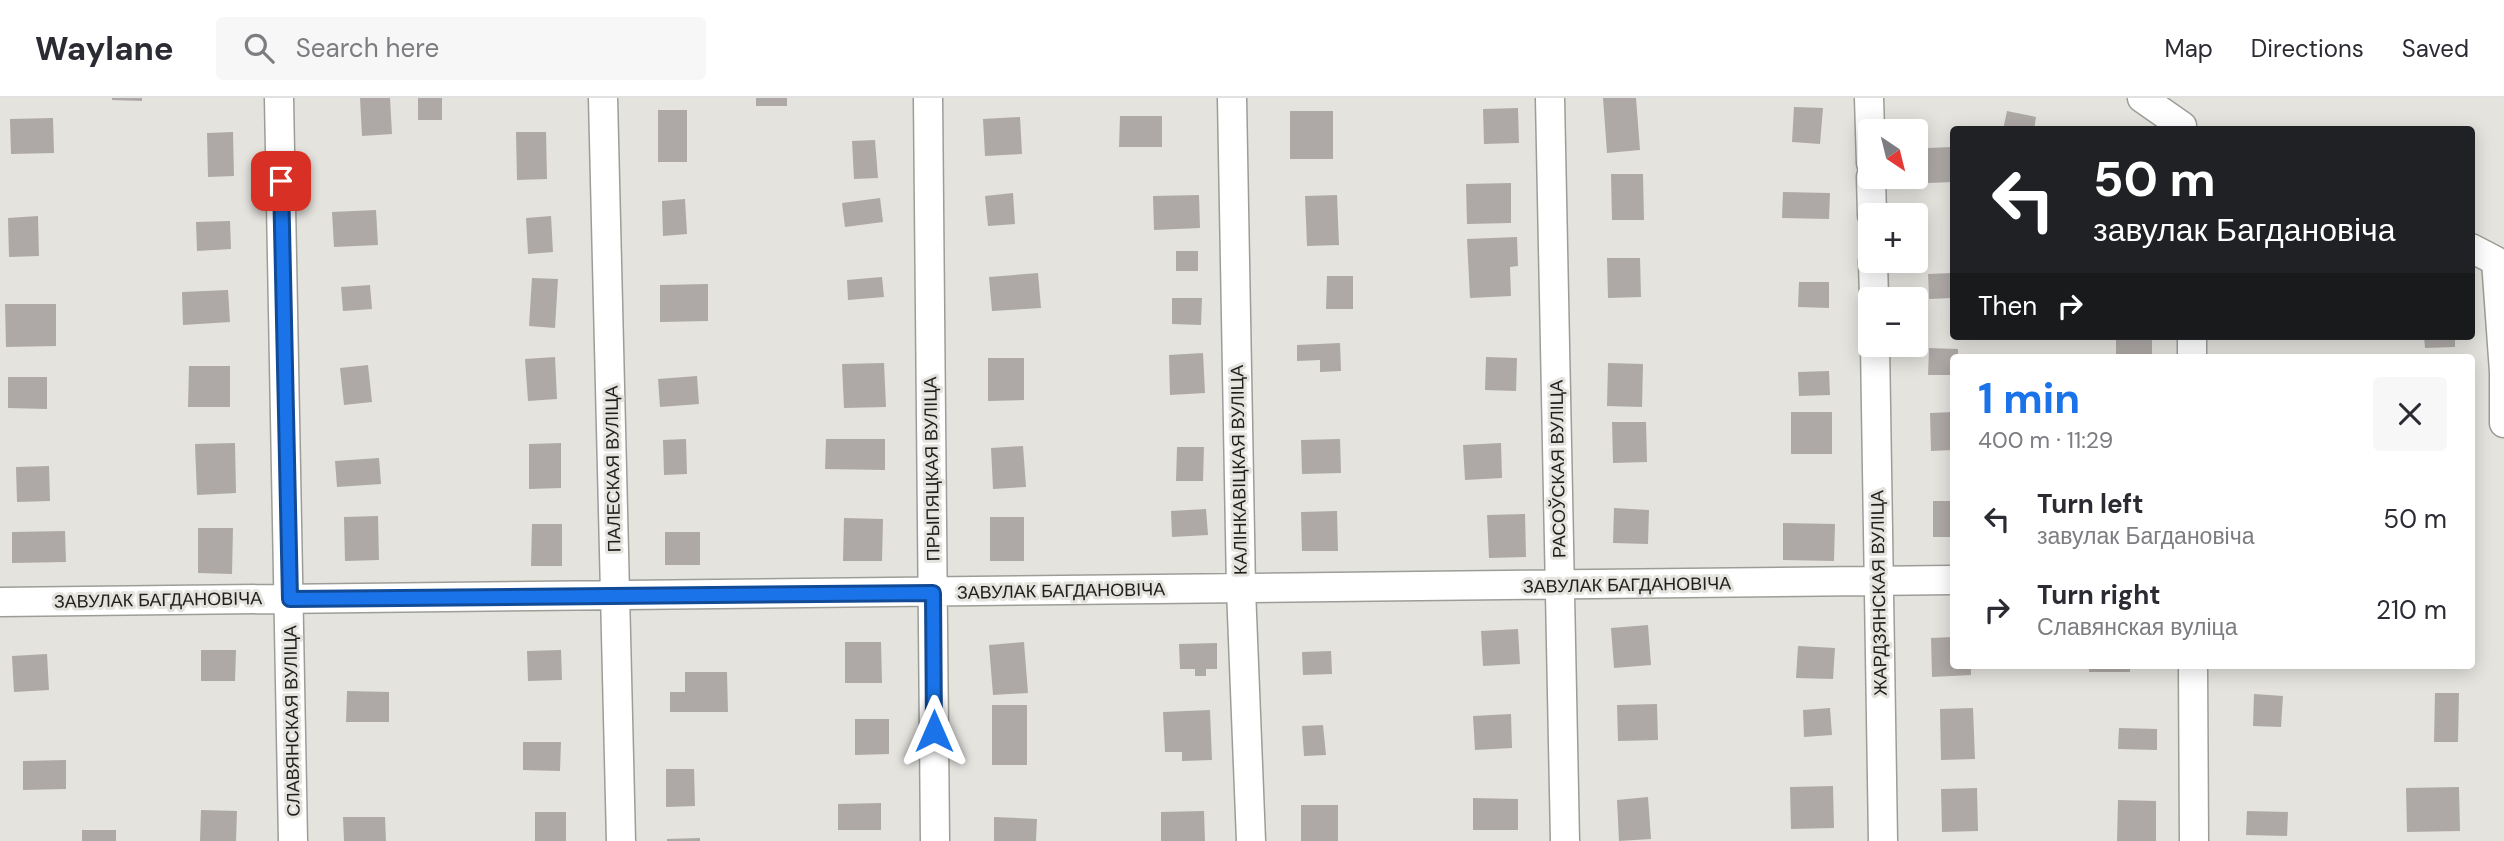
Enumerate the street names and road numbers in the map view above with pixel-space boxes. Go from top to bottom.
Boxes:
street label: КАЛІНКАВІЦКАЯ ВУЛІЦА [1225,365,1253,575]
street label: ПРЫПЯЦКАЯ ВУЛІЦА [918,376,946,562]
street label: РАСОЎСКАЯ ВУЛІЦА [1544,380,1572,558]
street label: ПАЛЕСКАЯ ВУЛІЦА [600,385,626,553]
street label: ЖАРДЗЯНСКАЯ ВУЛІЦА [1865,490,1893,696]
street label: ЗАВУЛАК БАГДАНОВІЧА [1523,571,1731,599]
street label: ЗАВУЛАК БАГДАНОВІЧА [957,577,1165,605]
street label: ЗАВУЛАК БАГДАНОВІЧА [54,586,262,614]
street label: СЛАВЯНСКАЯ ВУЛІЦА [278,625,306,817]

